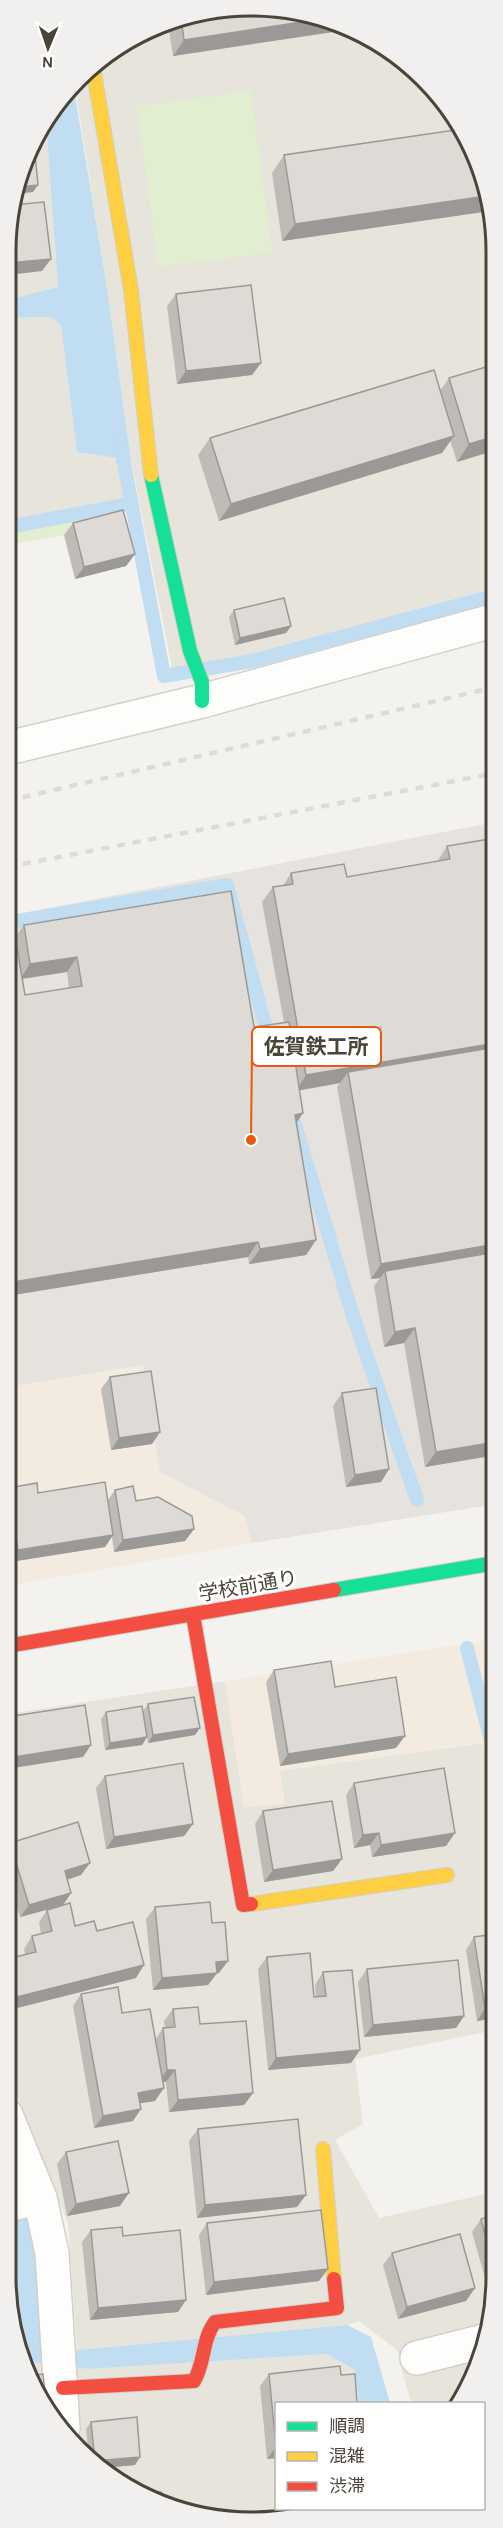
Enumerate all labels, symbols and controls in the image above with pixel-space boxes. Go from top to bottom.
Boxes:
north arrow [18,18,78,78]
text: N [41,53,54,72]
callout: 佐賀鉄工所 [252,1027,381,1066]
text: 佐賀鉄工所 [264,1035,369,1059]
street label: 学校前通り [197,1566,299,1606]
legend [275,2402,485,2510]
text: 順調 [329,2415,365,2437]
text: 混雑 [329,2445,365,2467]
text: 渋滞 [329,2475,365,2497]

